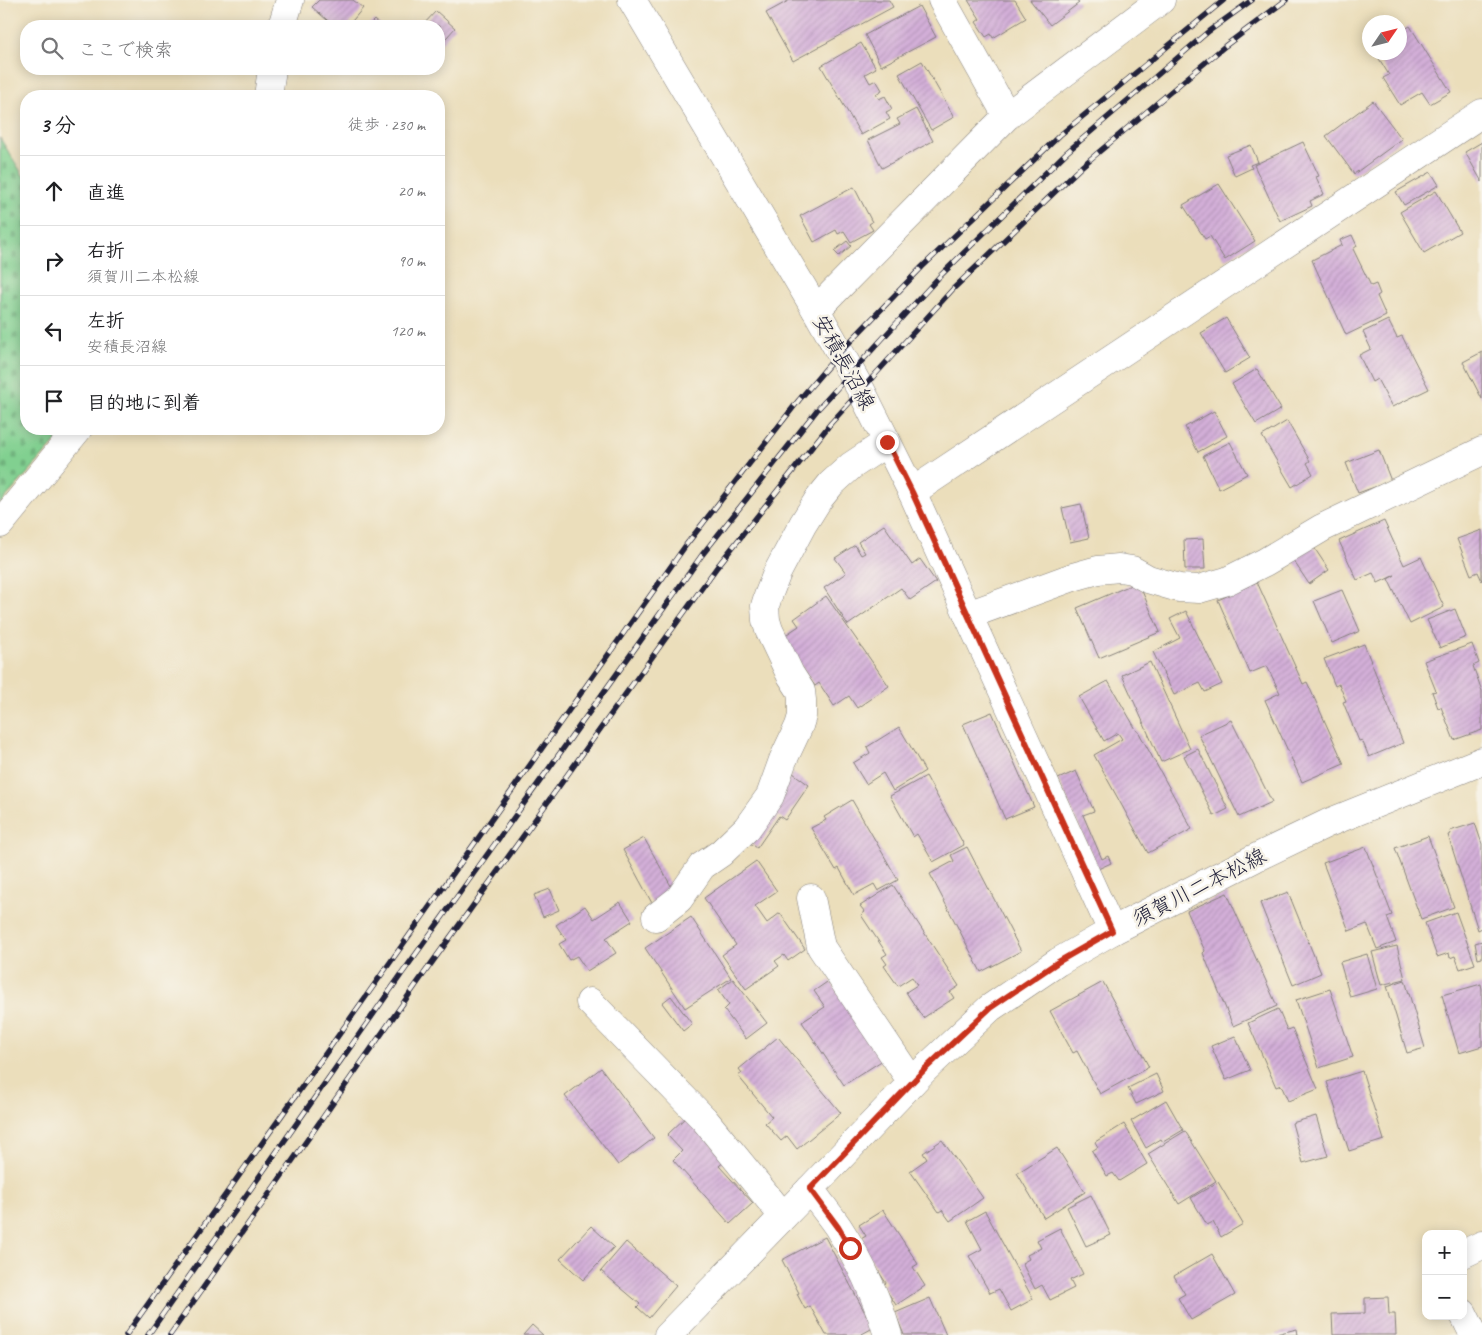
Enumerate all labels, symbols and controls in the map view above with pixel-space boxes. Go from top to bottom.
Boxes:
north arrow [1362,15,1407,60]
search box [20,20,445,75]
icon: search [38,34,66,62]
text: ここで検索 [78,38,173,62]
text: 3 分 [40,112,76,138]
text: 徒歩 · 230 m [348,115,425,135]
icon: ahead [40,177,68,205]
text: 直進 [87,181,125,205]
text: 20 m [398,181,425,201]
text: 右折 [87,239,125,263]
icon: right [40,247,68,275]
text: 90 m [398,251,425,271]
text: 須賀川二本松線 [87,267,199,287]
text: 左折 [87,309,125,333]
street label: 安積長沼線 [807,310,881,414]
icon: left [40,317,68,345]
text: 120 m [391,321,425,341]
text: 安積長沼線 [87,337,167,357]
icon: arrive [40,387,68,415]
text: 目的地に到着 [87,391,201,415]
route end [876,431,899,454]
street label: 須賀川二本松線 [1128,842,1270,932]
map controls [1422,1230,1467,1320]
button: + [1422,1230,1467,1275]
route start [839,1237,862,1260]
button: − [1422,1275,1467,1320]

